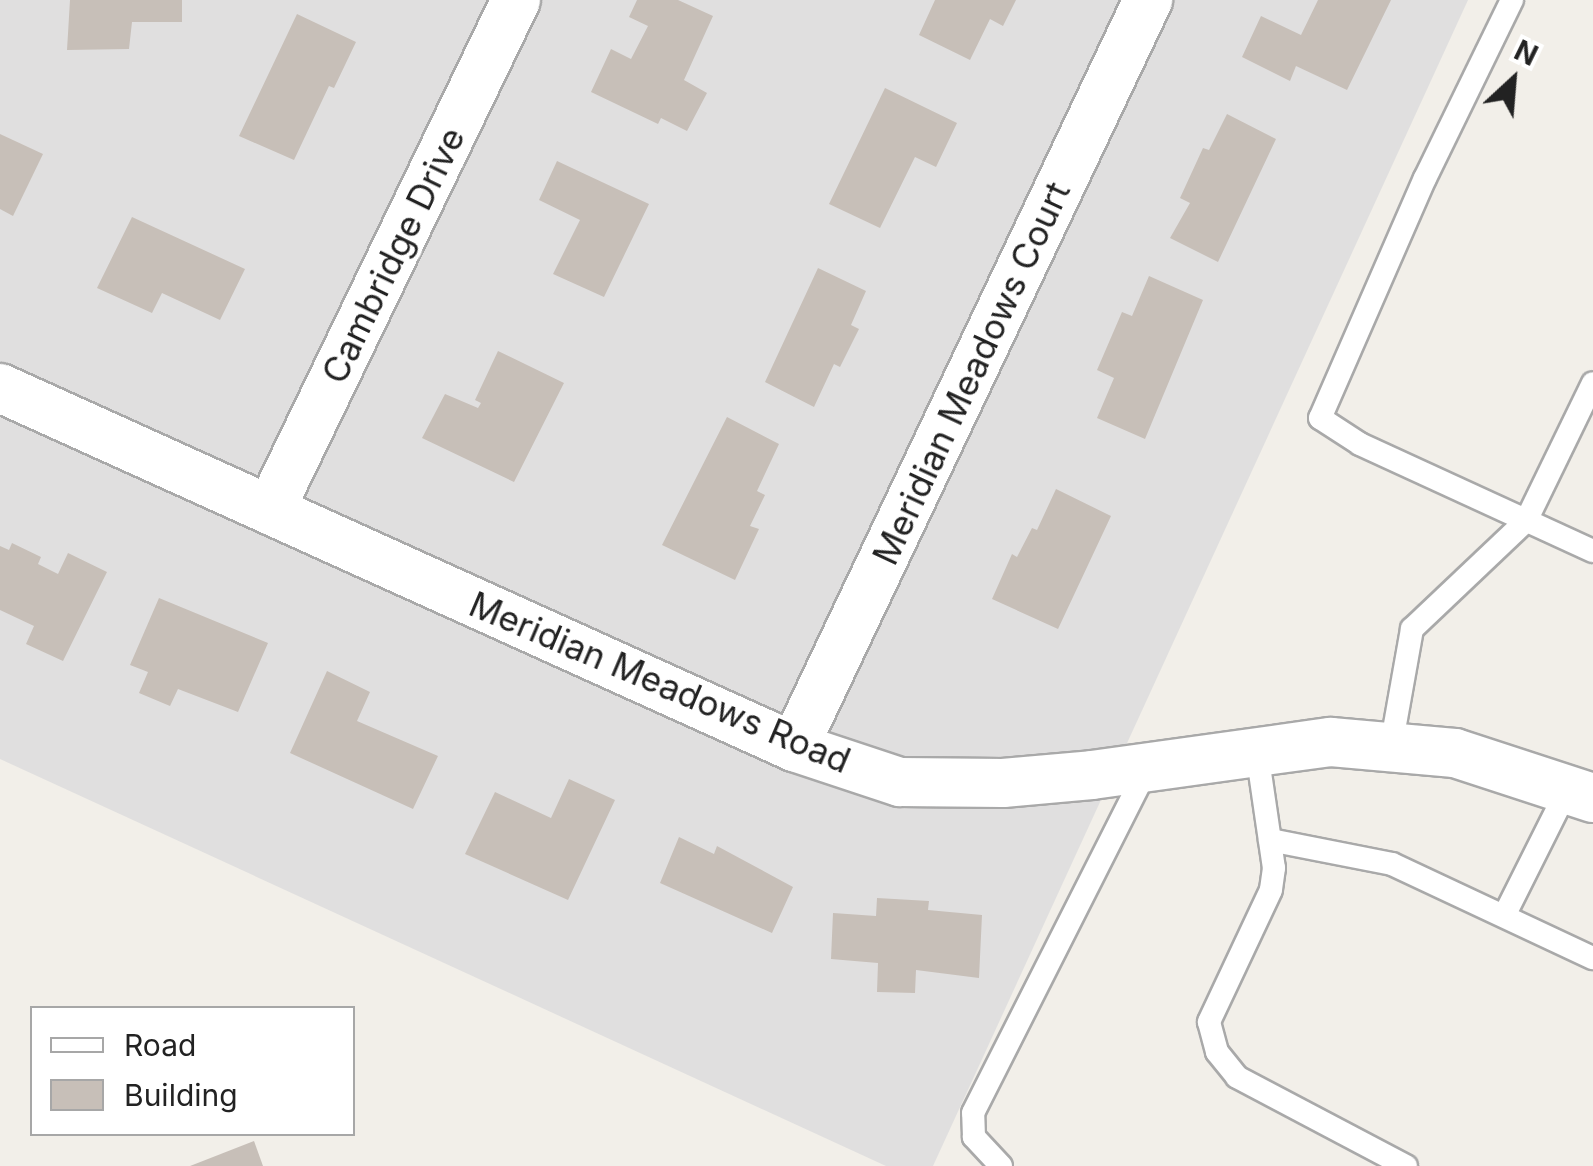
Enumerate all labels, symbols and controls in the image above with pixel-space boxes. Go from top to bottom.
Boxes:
north arrow [1463,30,1563,130]
text: N [1509,33,1543,73]
street label: Cambridge Drive [313,120,473,390]
street label: Meridian Meadows Court [864,175,1078,571]
street label: Meridian Meadows Road [463,583,857,781]
legend [30,1006,355,1136]
text: Road [124,1027,196,1063]
text: Building [124,1077,238,1113]

